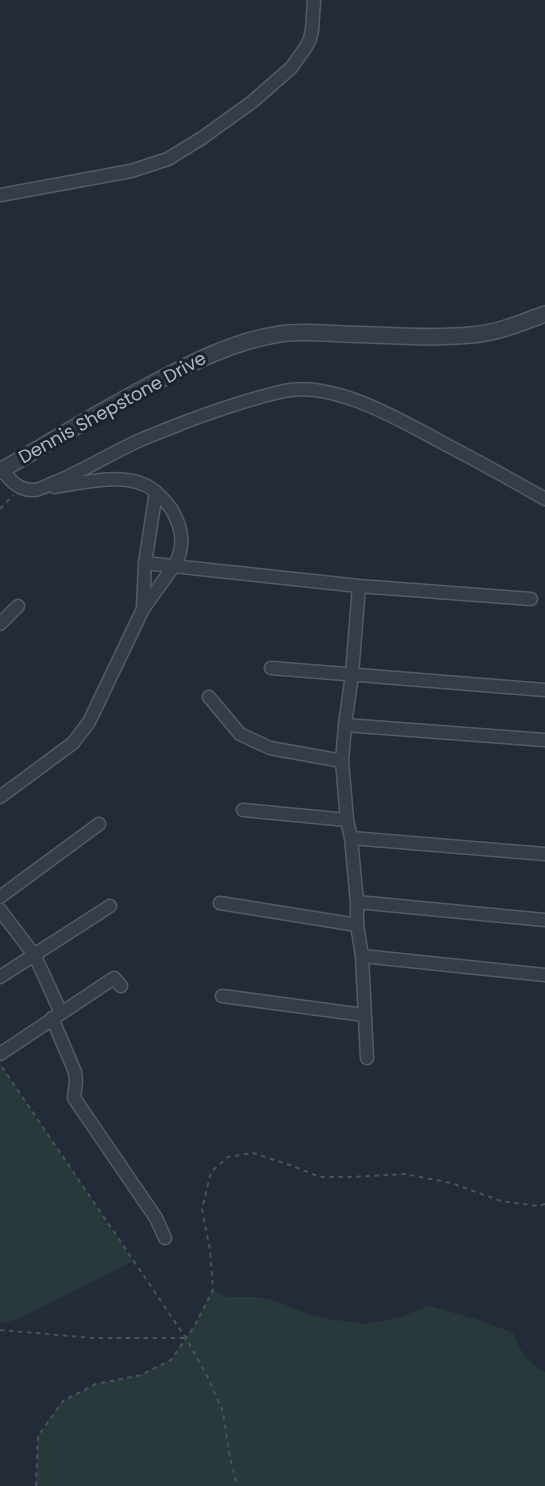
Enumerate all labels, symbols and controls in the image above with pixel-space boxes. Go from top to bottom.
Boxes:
street label: Dennis Shepstone Drive [15,348,211,470]

